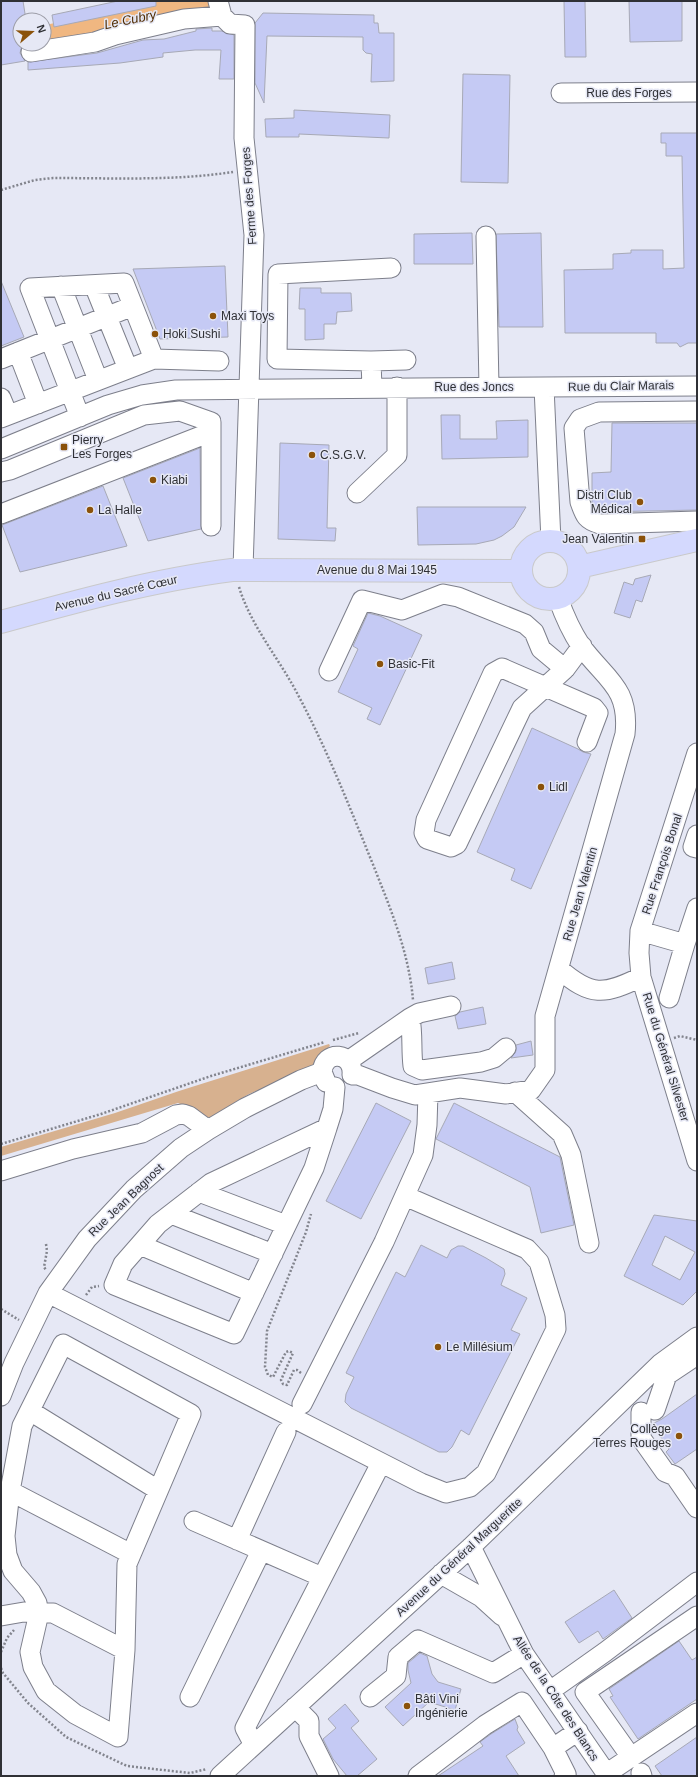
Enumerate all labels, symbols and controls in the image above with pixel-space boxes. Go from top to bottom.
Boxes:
water label: Le Cubry [103,6,159,32]
north arrow [12,12,52,52]
text: N [34,23,48,35]
street label: Rue des Forges [586,86,672,100]
street label: Ferme des Forges [239,147,259,245]
place label: Maxi Toys [221,309,274,323]
marker: Maxi Toys [208,311,218,321]
place label: Hoki Sushi [163,327,220,341]
marker: Hoki Sushi [150,329,160,339]
street label: Rue du Clair Marais [568,378,674,394]
street label: Rue des Joncs [434,380,514,394]
place label: Pierry Les Forges [72,433,132,461]
marker: Pierry Les Forges [59,442,69,452]
place label: C.S.G.V. [320,448,366,462]
marker: C.S.G.V. [307,450,317,460]
place label: Kiabi [161,473,188,487]
marker: Kiabi [148,475,158,485]
place label: Distri Club Médical [577,488,632,516]
marker: Distri Club Médical [635,497,645,507]
place label: La Halle [98,503,142,517]
marker: La Halle [85,505,95,515]
place label: Jean Valentin [562,532,634,546]
marker: Jean Valentin [637,534,647,544]
street label: Avenue du 8 Mai 1945 [317,563,437,577]
street label: Avenue du Sacré Cœur [53,572,179,614]
place label: Basic-Fit [388,657,435,671]
marker: Basic-Fit [375,659,385,669]
place label: Lidl [549,780,568,794]
marker: Lidl [536,782,546,792]
street label: Rue François Bonal [639,812,685,916]
street label: Rue Jean Valentin [560,845,600,943]
street label: Rue du Général Silvester [640,991,692,1123]
street label: Rue Jean Bagnost [86,1160,167,1239]
place label: Le Millésium [446,1340,513,1354]
marker: Le Millésium [433,1342,443,1352]
place label: Collège Terres Rouges [593,1422,671,1450]
marker: Collège Terres Rouges [674,1431,684,1441]
street label: Avenue du Général Margueritte [393,1495,525,1619]
street label: Allée de la Côte des Blancs [510,1633,602,1763]
place label: Bâti Vini Ingénierie [415,1692,468,1720]
marker: Bâti Vini Ingénierie [402,1701,412,1711]

